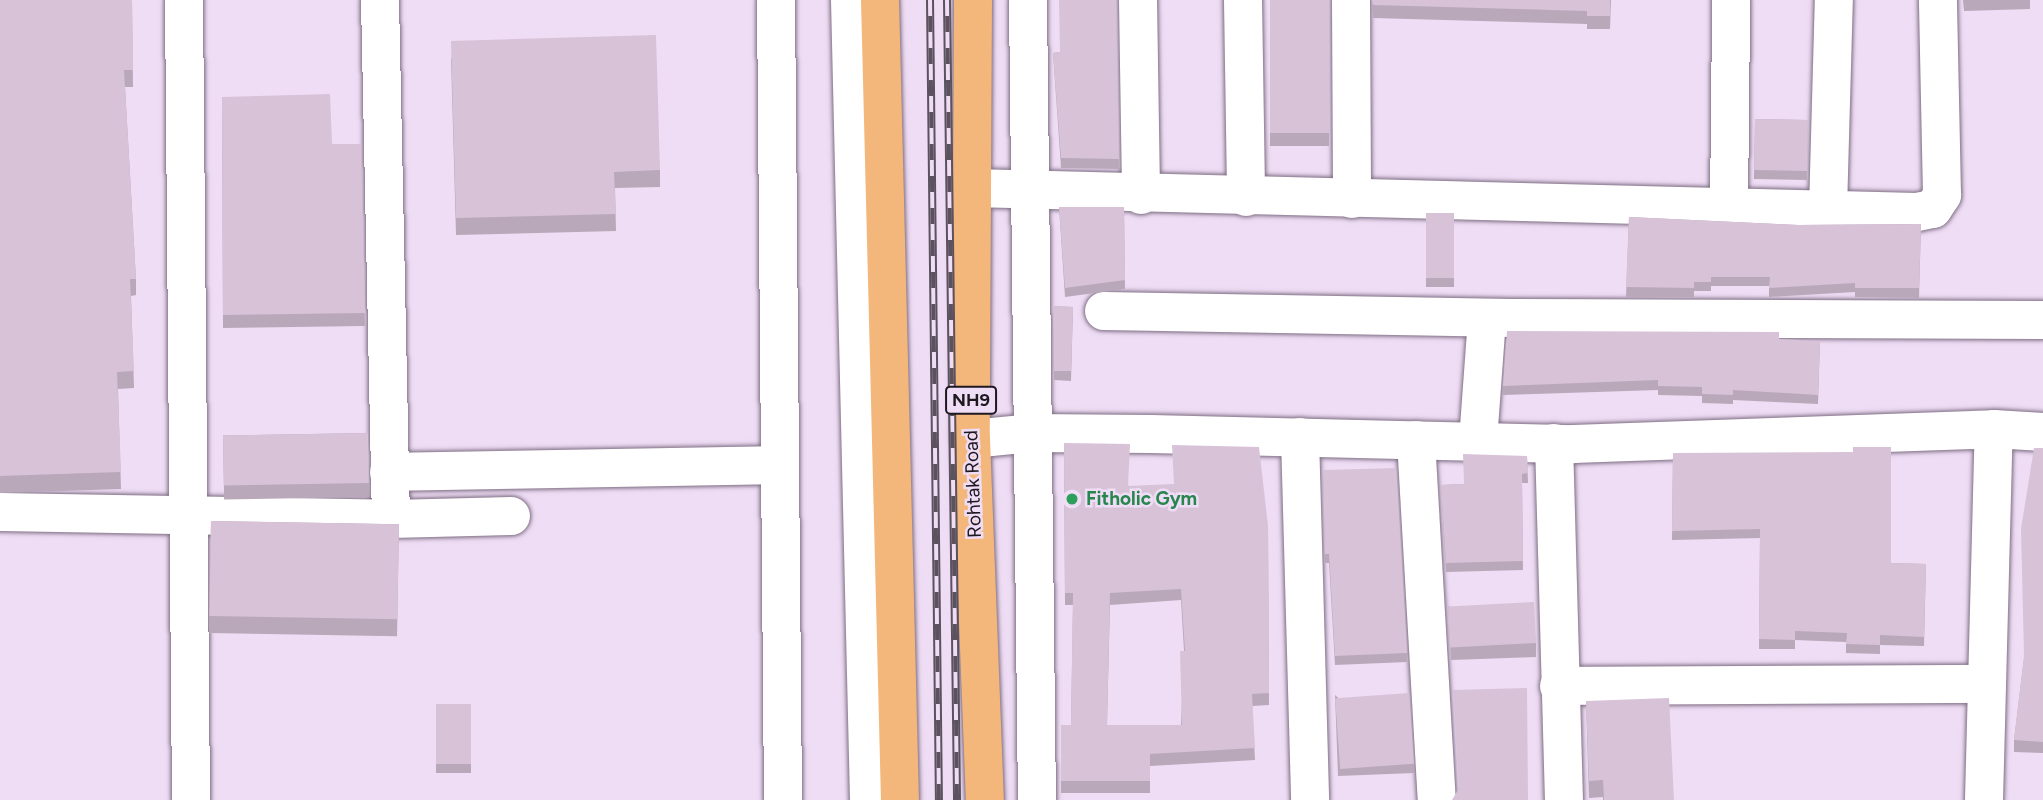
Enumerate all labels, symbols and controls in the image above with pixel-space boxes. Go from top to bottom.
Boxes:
road number: NH9 [945,386,997,414]
street label: Rohtak Road [960,430,986,538]
place label: Fitholic Gym [1086,488,1197,510]
marker: Fitholic Gym [1064,491,1080,507]

